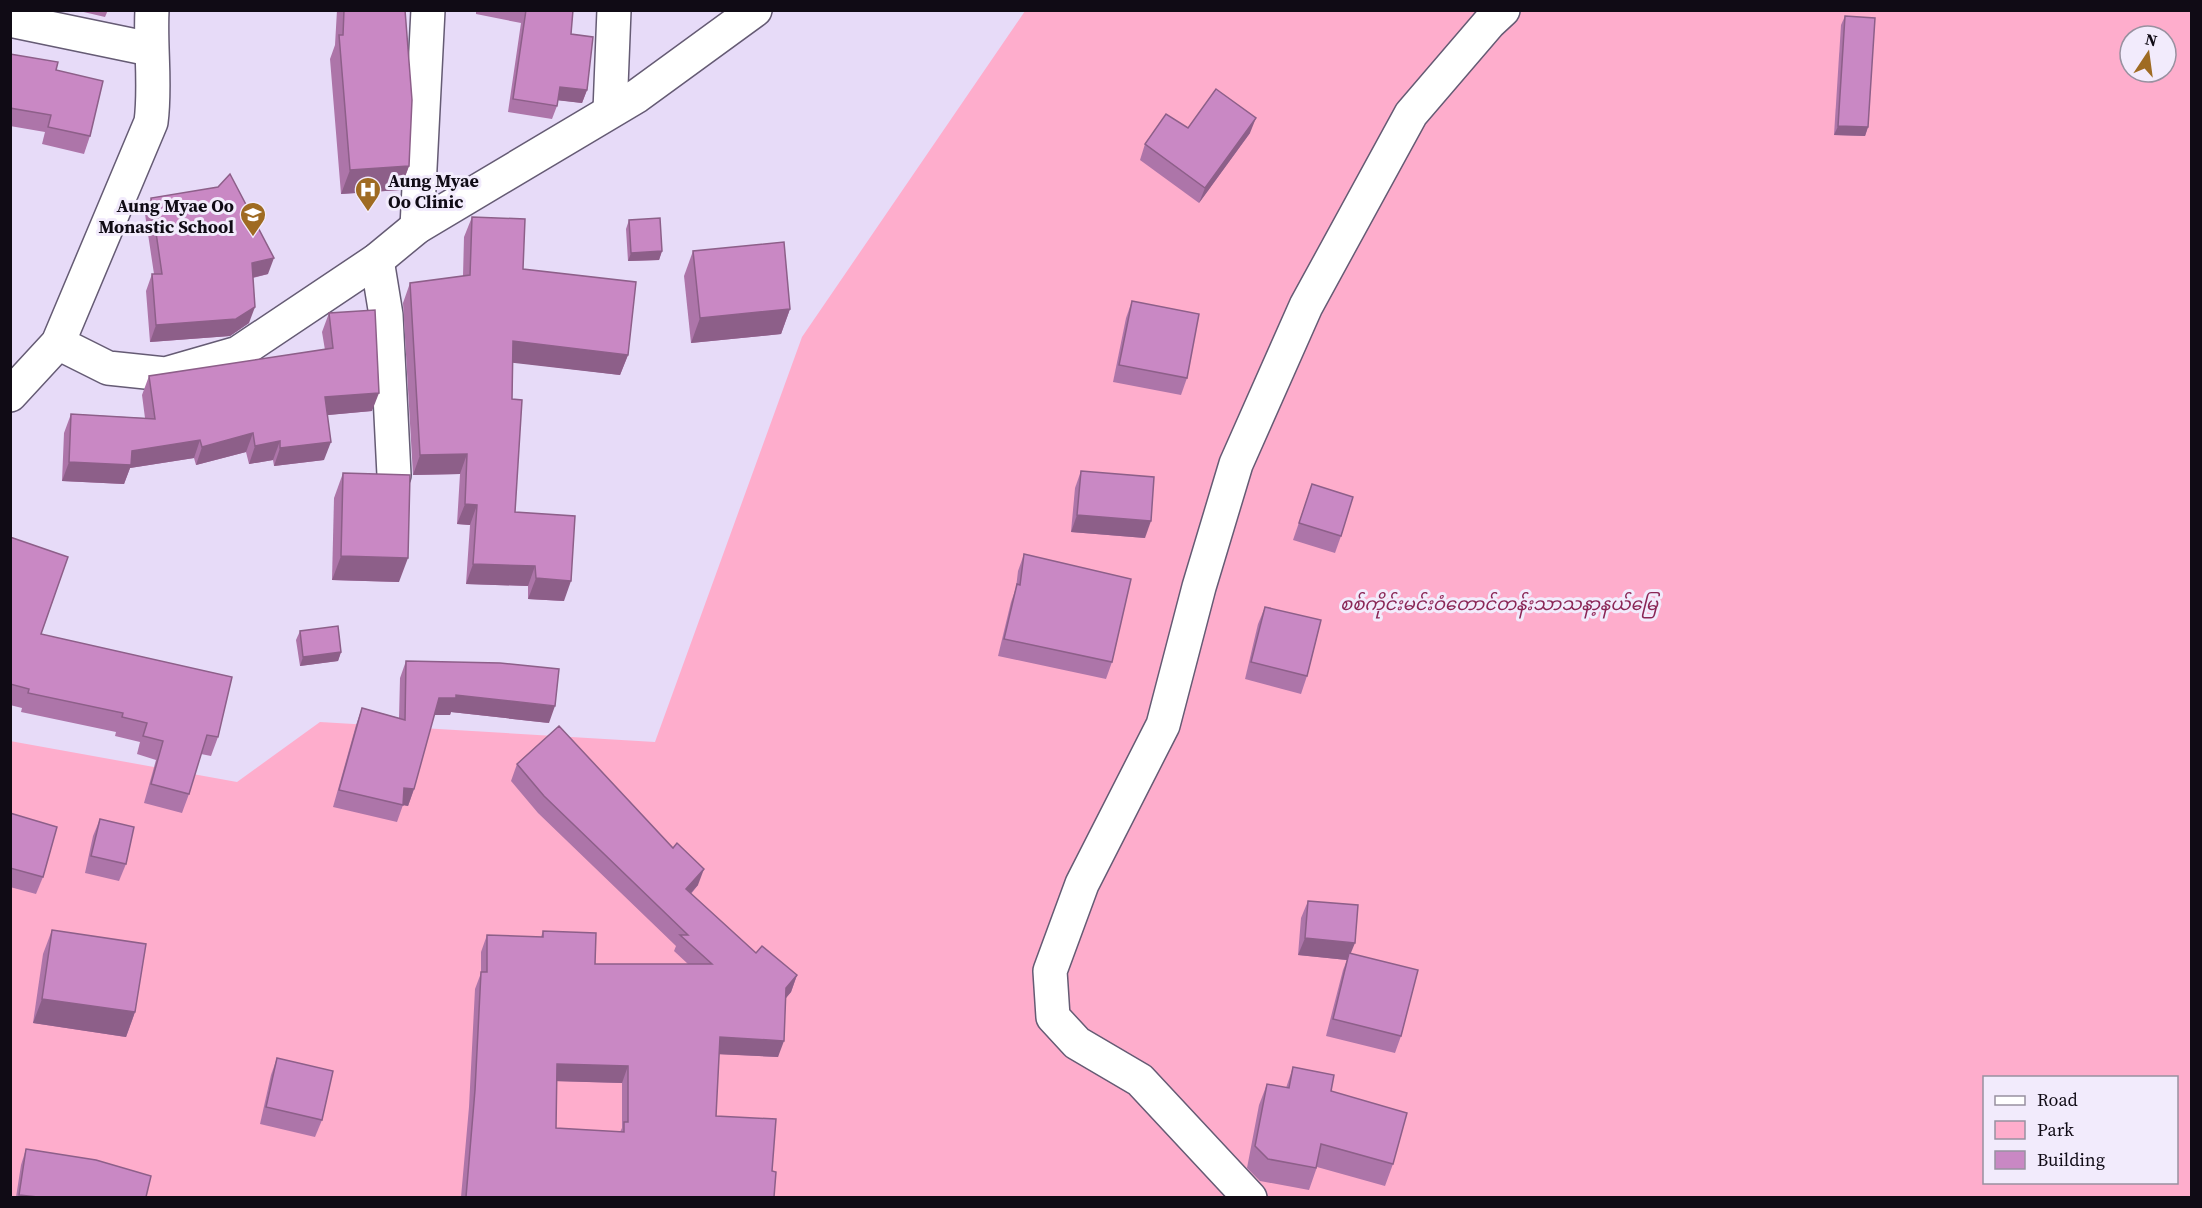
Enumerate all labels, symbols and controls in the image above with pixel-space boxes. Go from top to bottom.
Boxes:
north arrow [2118,24,2178,84]
text: N [2143,27,2160,51]
place label: Aung Myae Oo Clinic [388,168,479,214]
hospital icon: Aung Myae Oo Clinic [353,175,383,213]
place label: Aung Myae Oo Monastic School [98,193,234,239]
school or university icon: Aung Myae Oo Monastic School [238,200,268,238]
park label: စစ်ကိုင်းမင်းဝံတောင်တန်းသာသနာ့နယ်မြေ [1340,591,1661,619]
legend [1983,1076,2178,1184]
text: Road [2037,1087,2078,1112]
text: Park [2037,1117,2074,1142]
text: Building [2037,1147,2105,1172]

